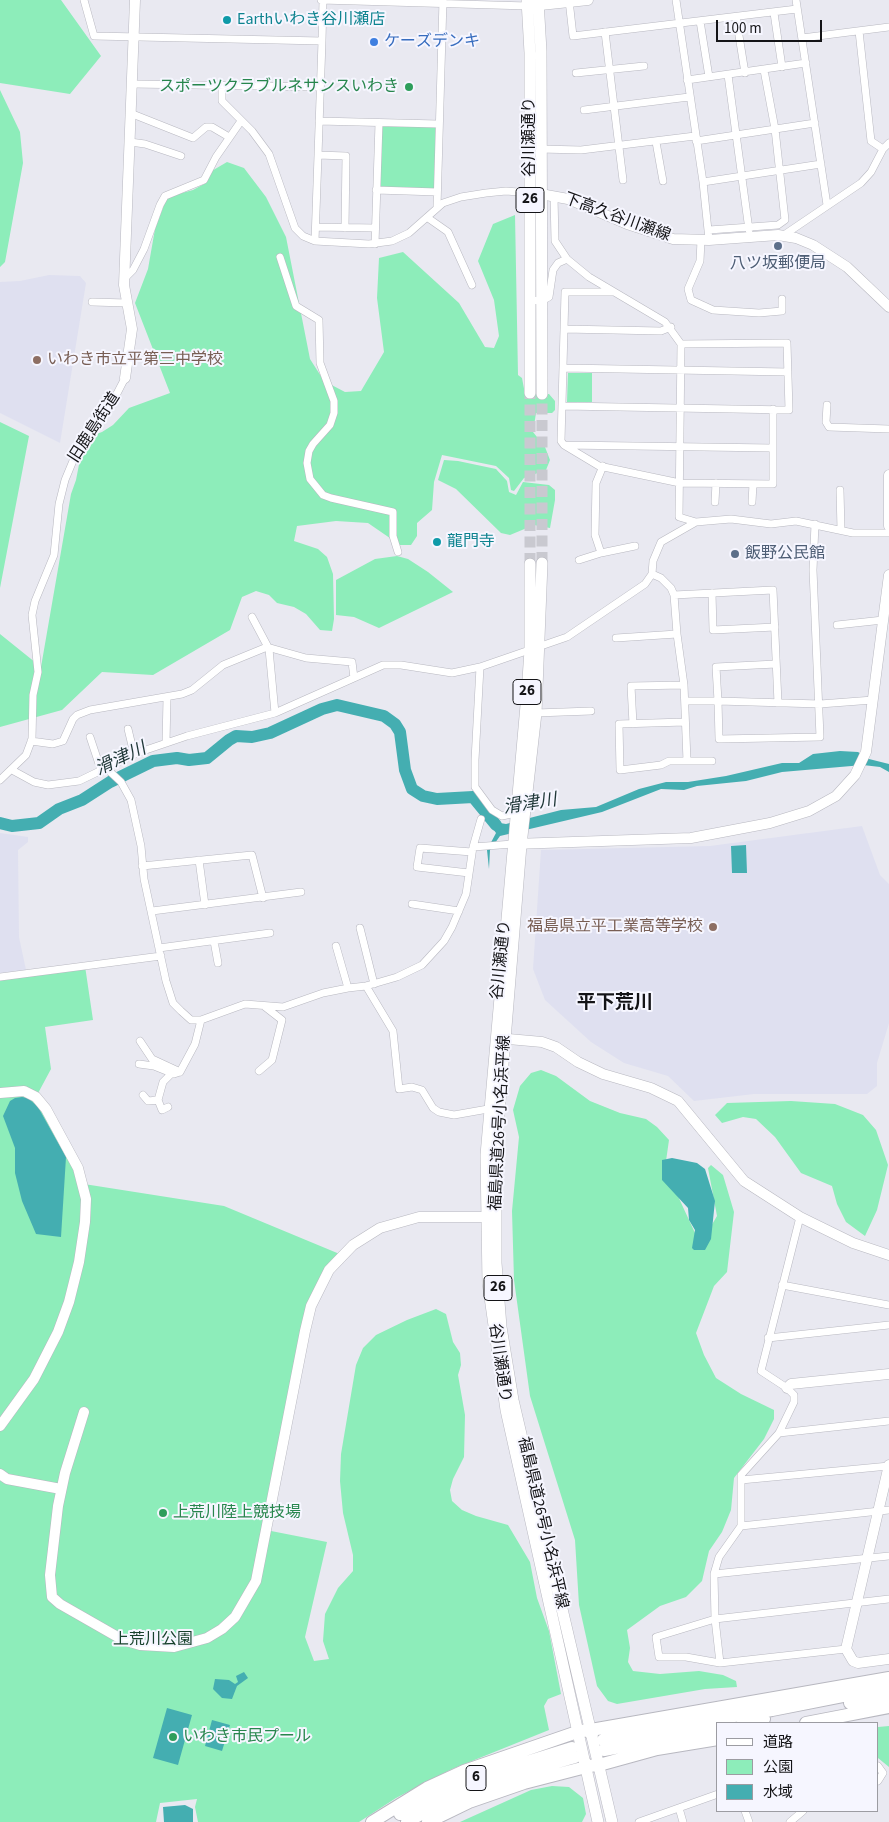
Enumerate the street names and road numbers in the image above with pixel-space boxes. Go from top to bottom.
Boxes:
street label: 谷川瀬通り [520,97,540,177]
road number: 26 [516,188,544,212]
street label: 下高久谷川瀬線 [561,190,673,246]
street label: 旧鹿島街道 [65,389,125,467]
road number: 26 [513,680,541,704]
street label: 谷川瀬通り [488,919,516,1001]
street label: 福島県道26号小名浜平線 [487,1035,515,1211]
road number: 26 [484,1276,512,1300]
street label: 谷川瀬通り [484,1322,514,1404]
street label: 福島県道26号小名浜平線 [513,1435,571,1611]
road number: 6 [466,1766,486,1790]

